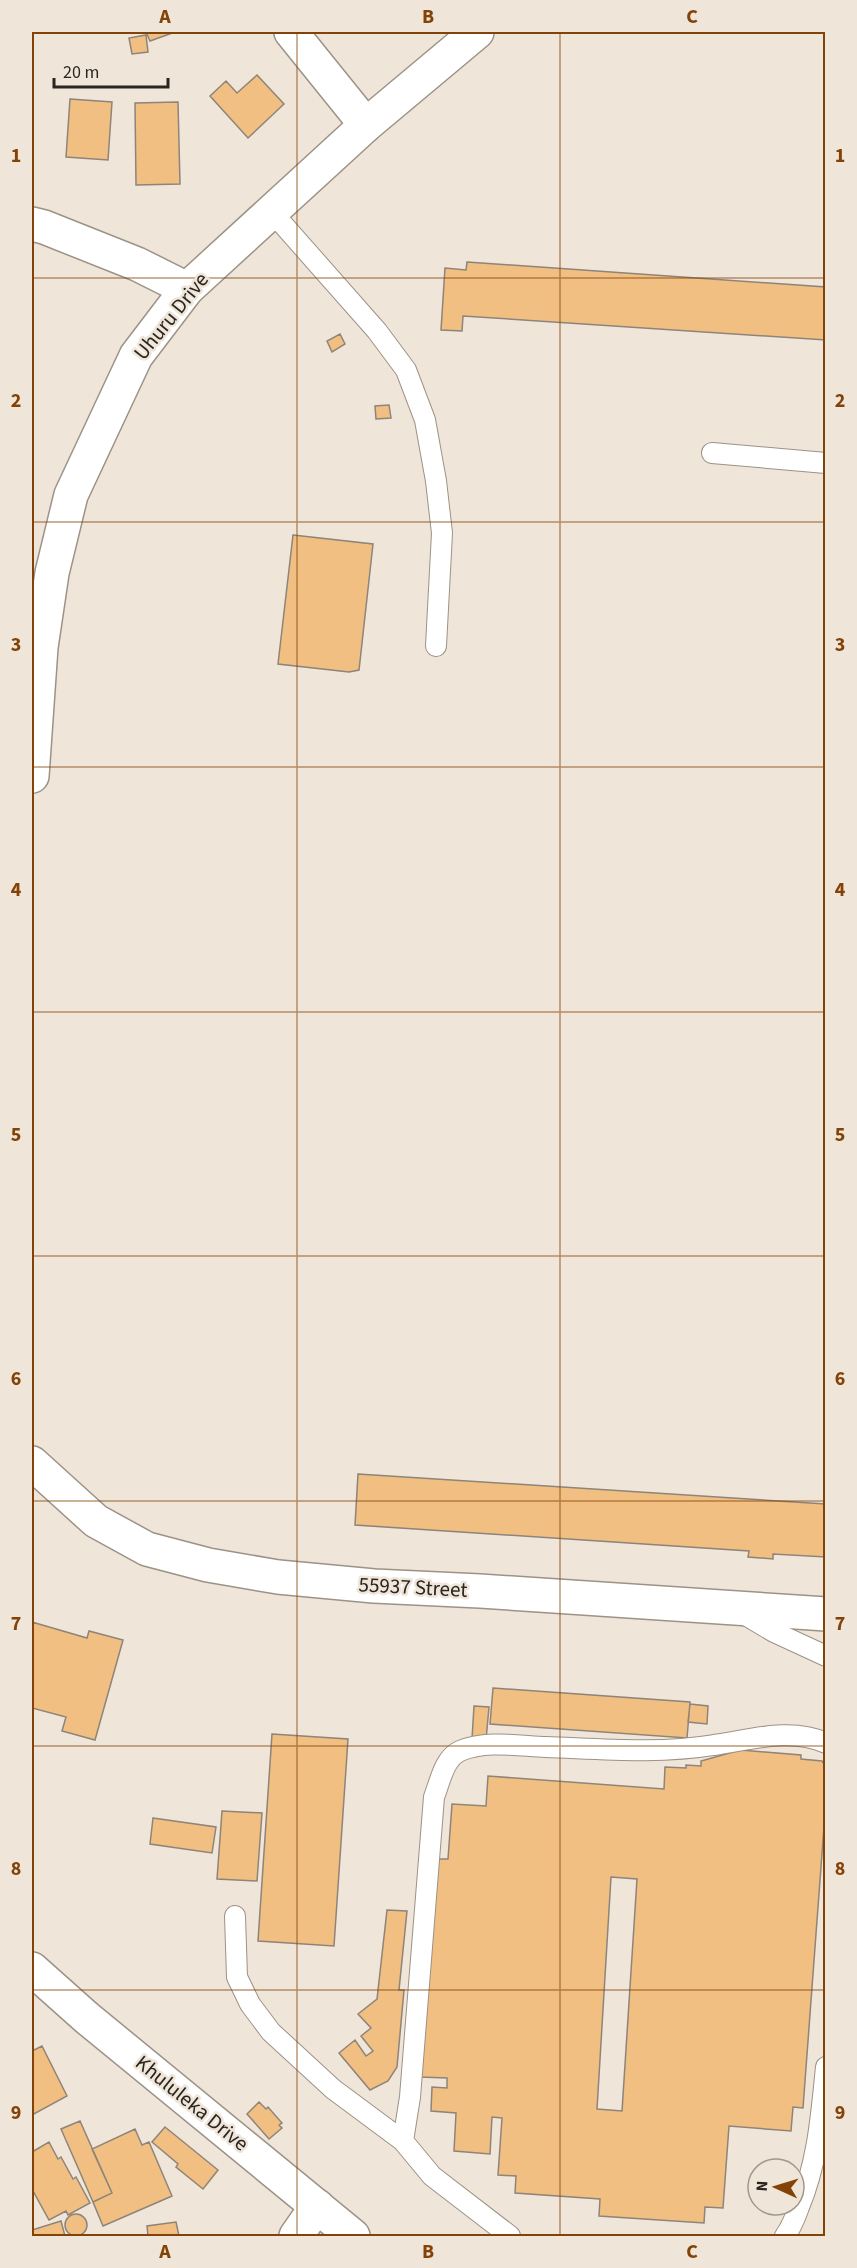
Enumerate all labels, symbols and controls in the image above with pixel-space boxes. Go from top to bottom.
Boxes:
text: A [158,3,171,31]
text: B [422,3,434,31]
text: C [686,3,698,31]
scale bar [54,51,168,89]
text: 20 m [63,60,99,85]
text: 1 [11,142,21,170]
text: 1 [835,142,845,170]
street label: Uhuru Drive [126,266,216,366]
text: 2 [11,387,21,415]
text: 2 [835,387,845,415]
text: 3 [11,631,21,659]
text: 3 [835,631,845,659]
text: 4 [11,876,22,904]
text: 4 [835,876,846,904]
text: 5 [11,1121,21,1149]
text: 5 [835,1121,845,1149]
text: 6 [11,1365,21,1393]
text: 6 [835,1365,845,1393]
street label: 55937 Street [358,1569,468,1605]
text: 7 [11,1610,21,1638]
text: 7 [835,1610,845,1638]
text: 8 [11,1855,21,1883]
text: 8 [835,1855,845,1883]
street label: Khululeka Drive [129,2048,255,2158]
text: 9 [11,2099,21,2127]
text: 9 [835,2099,845,2127]
north arrow [746,2157,806,2217]
text: N [751,2180,773,2192]
text: A [158,2238,171,2266]
text: B [422,2238,434,2266]
text: C [686,2238,698,2266]

